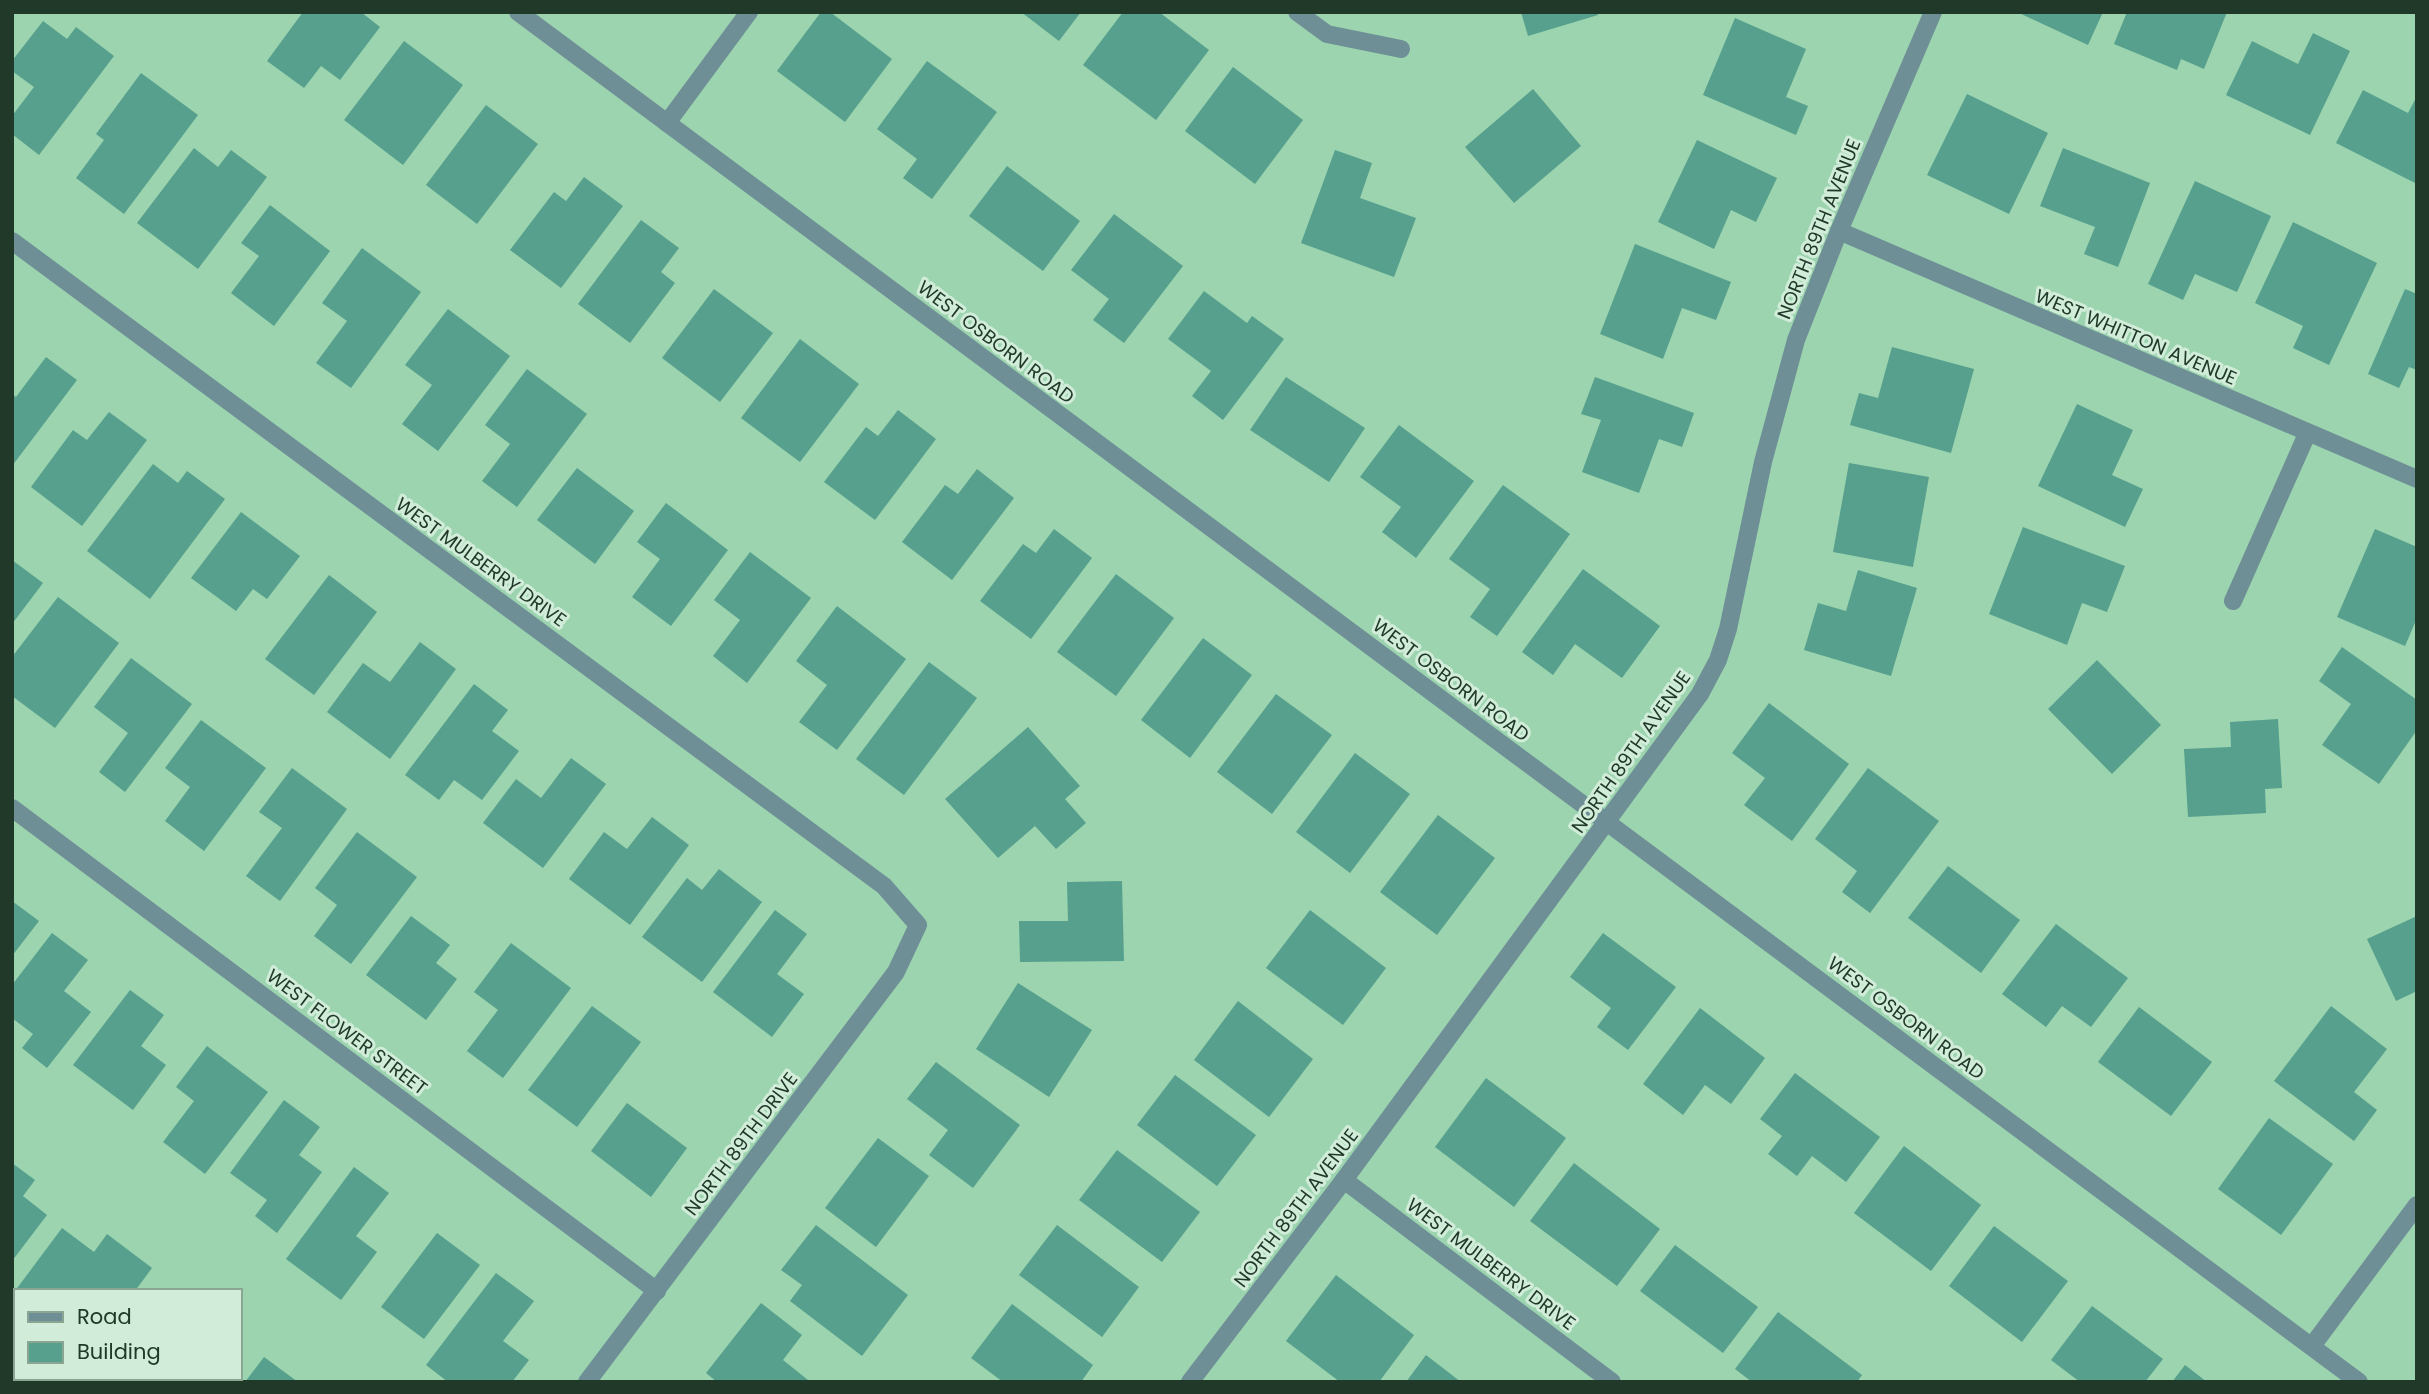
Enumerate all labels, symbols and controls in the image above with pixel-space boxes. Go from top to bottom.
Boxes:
street label: NORTH 89TH AVENUE [1770,135,1868,323]
street label: WEST OSBORN ROAD [912,274,1080,410]
street label: WEST WHITTON AVENUE [2031,282,2241,392]
street label: WEST MULBERRY DRIVE [390,491,572,633]
street label: WEST OSBORN ROAD [1367,612,1535,748]
street label: NORTH 89TH AVENUE [1565,666,1697,838]
street label: WEST OSBORN ROAD [1822,950,1990,1086]
street label: WEST FLOWER STREET [261,962,433,1102]
street label: NORTH 89TH DRIVE [678,1067,804,1221]
street label: NORTH 89TH AVENUE [1227,1123,1365,1293]
street label: WEST MULBERRY DRIVE [1401,1191,1581,1337]
legend [14,1289,242,1380]
text: Road [77,1302,132,1331]
text: Building [77,1337,161,1366]

